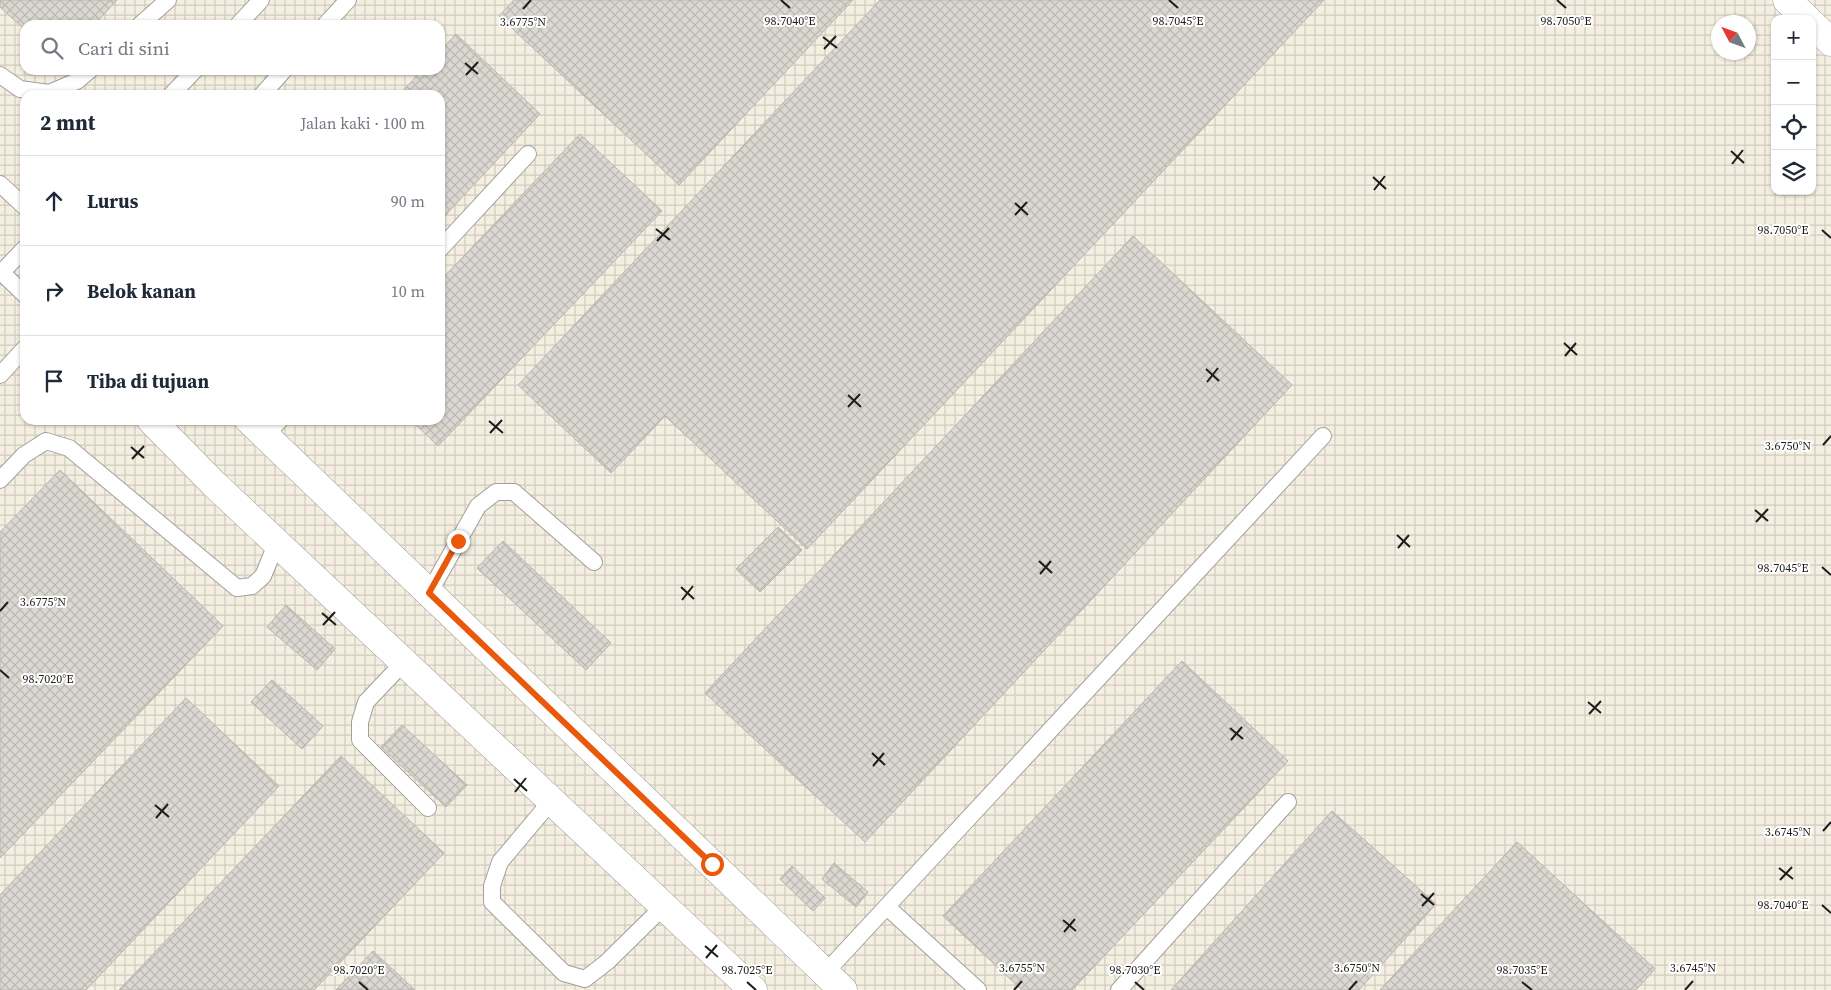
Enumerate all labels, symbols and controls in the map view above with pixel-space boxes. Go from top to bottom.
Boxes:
text: 98.7040°E [765,13,815,29]
text: 98.7045°E [1153,13,1203,29]
text: 98.7050°E [1541,13,1591,29]
text: 3.6775°N [500,14,546,30]
north arrow [1711,15,1756,60]
map controls [1771,15,1816,195]
button: + [1771,15,1816,60]
search box [20,20,445,75]
icon: search [38,34,66,62]
text: Cari di sini [78,35,170,61]
button: − [1771,60,1816,105]
button: locate [1771,105,1816,150]
text: 2 mnt [40,108,95,137]
text: Jalan kaki · 100 m [300,112,425,134]
button: layers [1771,150,1816,195]
icon: ahead [40,187,68,215]
text: Lurus [87,188,138,214]
text: 90 m [391,190,425,212]
text: 98.7050°E [1758,222,1808,238]
icon: right [40,277,68,305]
text: Belok kanan [87,278,196,304]
text: 10 m [391,280,425,302]
icon: arrive [40,367,68,395]
text: Tiba di tujuan [87,368,209,394]
text: 3.6750°N [1765,438,1811,454]
route end [447,530,470,553]
text: 98.7045°E [1758,560,1808,576]
text: 3.6775°N [20,594,66,610]
text: 98.7020°E [23,671,73,687]
text: 3.6745°N [1765,824,1811,840]
route start [701,853,724,876]
text: 98.7040°E [1758,897,1808,913]
text: 3.6755°N [999,960,1045,976]
text: 3.6750°N [1334,960,1380,976]
text: 3.6745°N [1670,960,1716,976]
text: 98.7020°E [334,962,384,978]
text: 98.7025°E [722,962,772,978]
text: 98.7030°E [1110,962,1160,978]
text: 98.7035°E [1497,962,1547,978]

